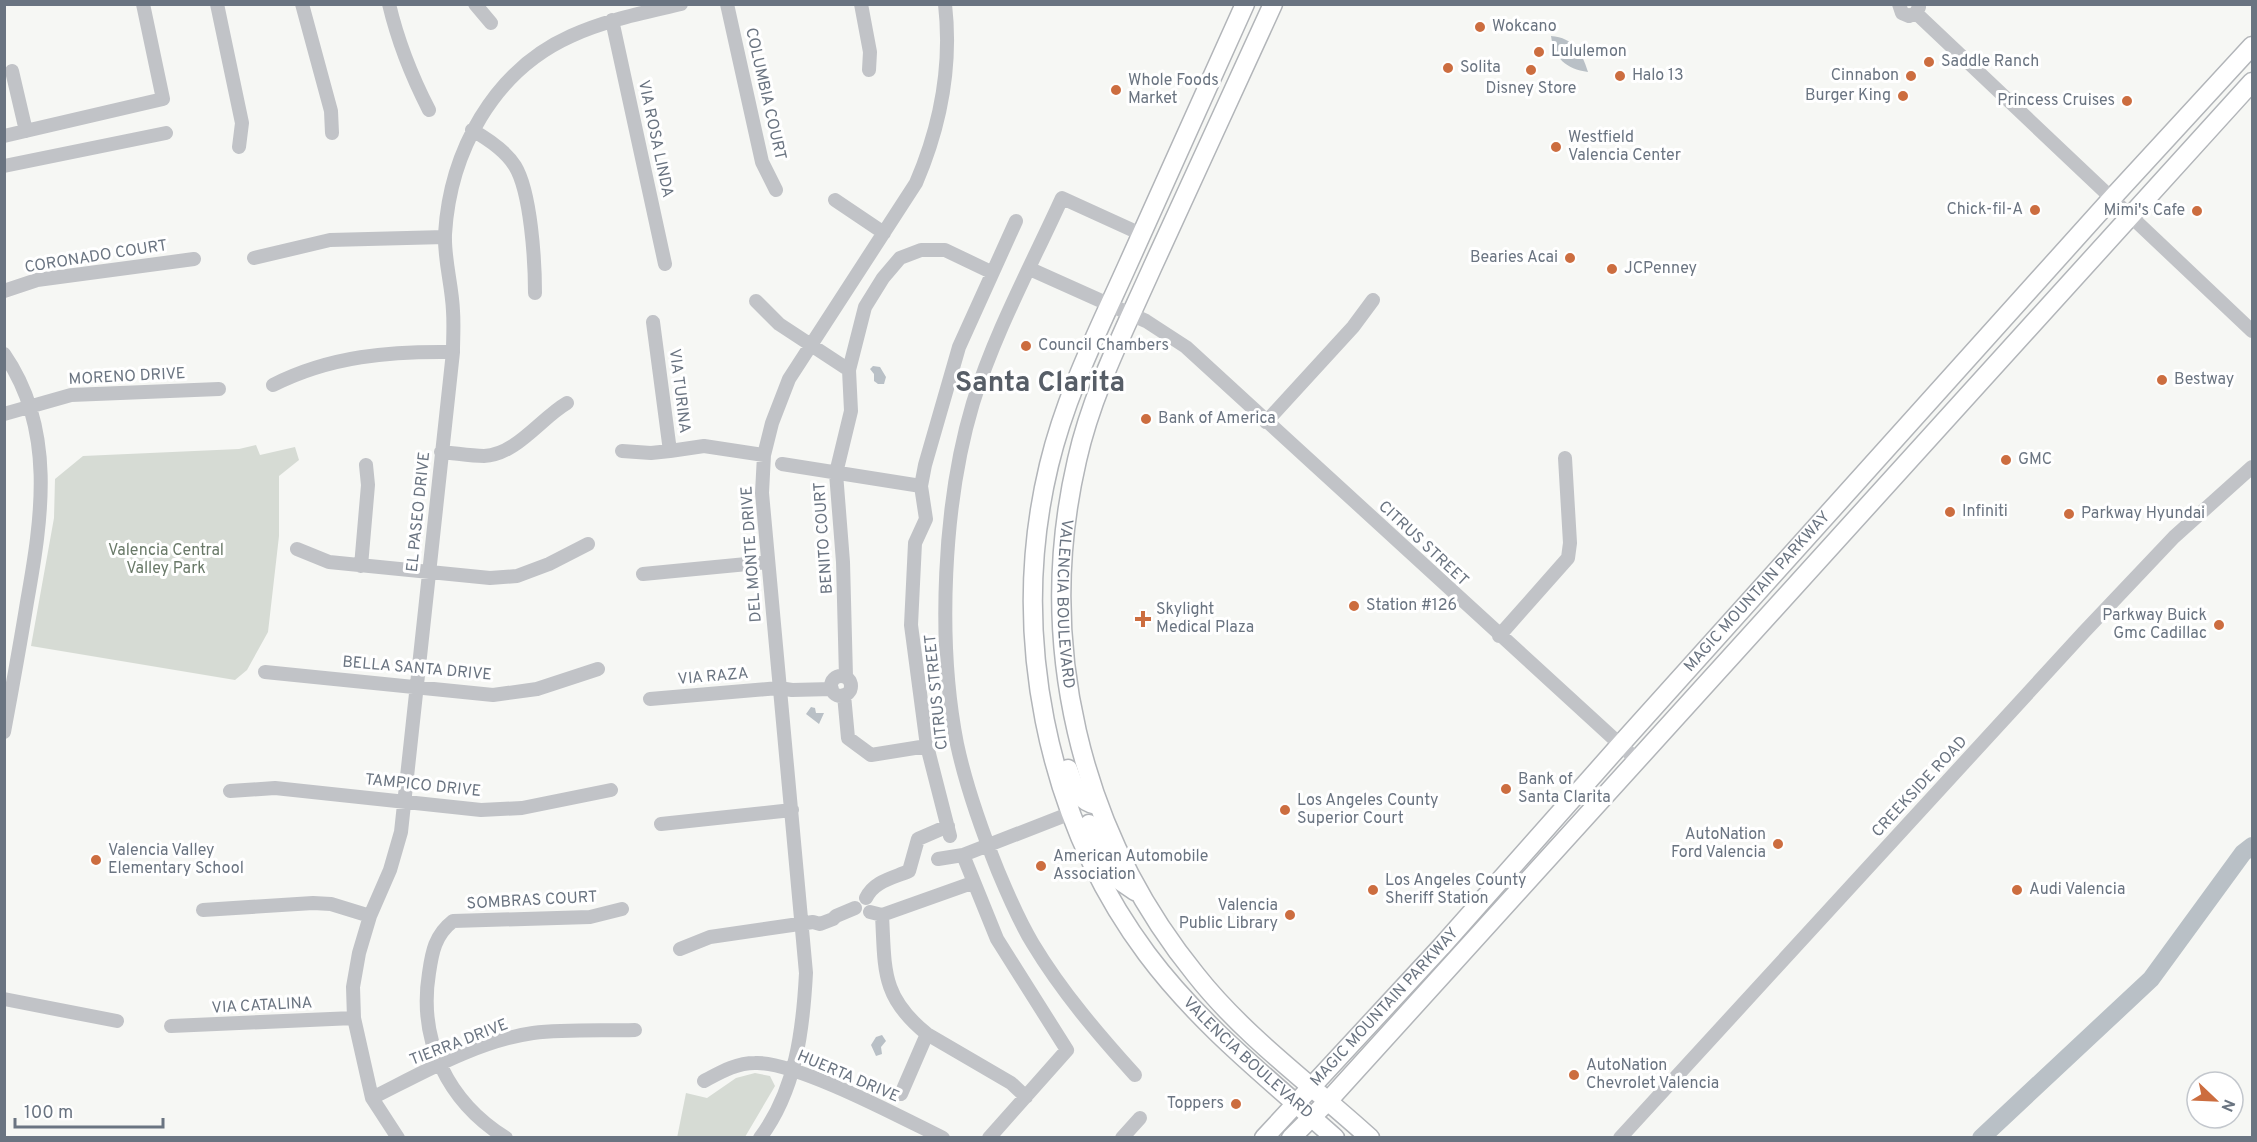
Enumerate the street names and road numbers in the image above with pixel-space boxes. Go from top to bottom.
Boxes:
street label: COLUMBIA COURT [740,26,790,162]
street label: VIA ROSA LINDA [633,78,677,200]
street label: CORONADO COURT [23,236,169,278]
street label: VIA TURINA [664,347,694,435]
street label: MORENO DRIVE [68,364,186,390]
street label: EL PASEO DRIVE [403,451,435,573]
street label: BENITO COURT [810,481,838,595]
street label: DEL MONTE DRIVE [737,485,767,623]
street label: CITRUS STREET [1374,497,1472,591]
street label: MAGIC MOUNTAIN PARKWAY [1680,508,1835,677]
street label: VALENCIA BOULEVARD [1051,518,1078,690]
street label: CITRUS STREET [921,633,953,751]
street label: BELLA SANTA DRIVE [341,652,493,686]
street label: VIA RAZA [677,664,749,690]
street label: CREEKSIDE ROAD [1868,732,1972,842]
street label: TAMPICO DRIVE [364,770,482,802]
street label: SOMBRAS COURT [466,888,598,914]
street label: MAGIC MOUNTAIN PARKWAY [1307,924,1463,1091]
street label: VIA CATALINA [211,993,313,1019]
street label: VALENCIA BOULEVARD [1178,993,1317,1123]
street label: TIERRA DRIVE [407,1015,511,1071]
street label: HUERTA DRIVE [794,1046,902,1108]

